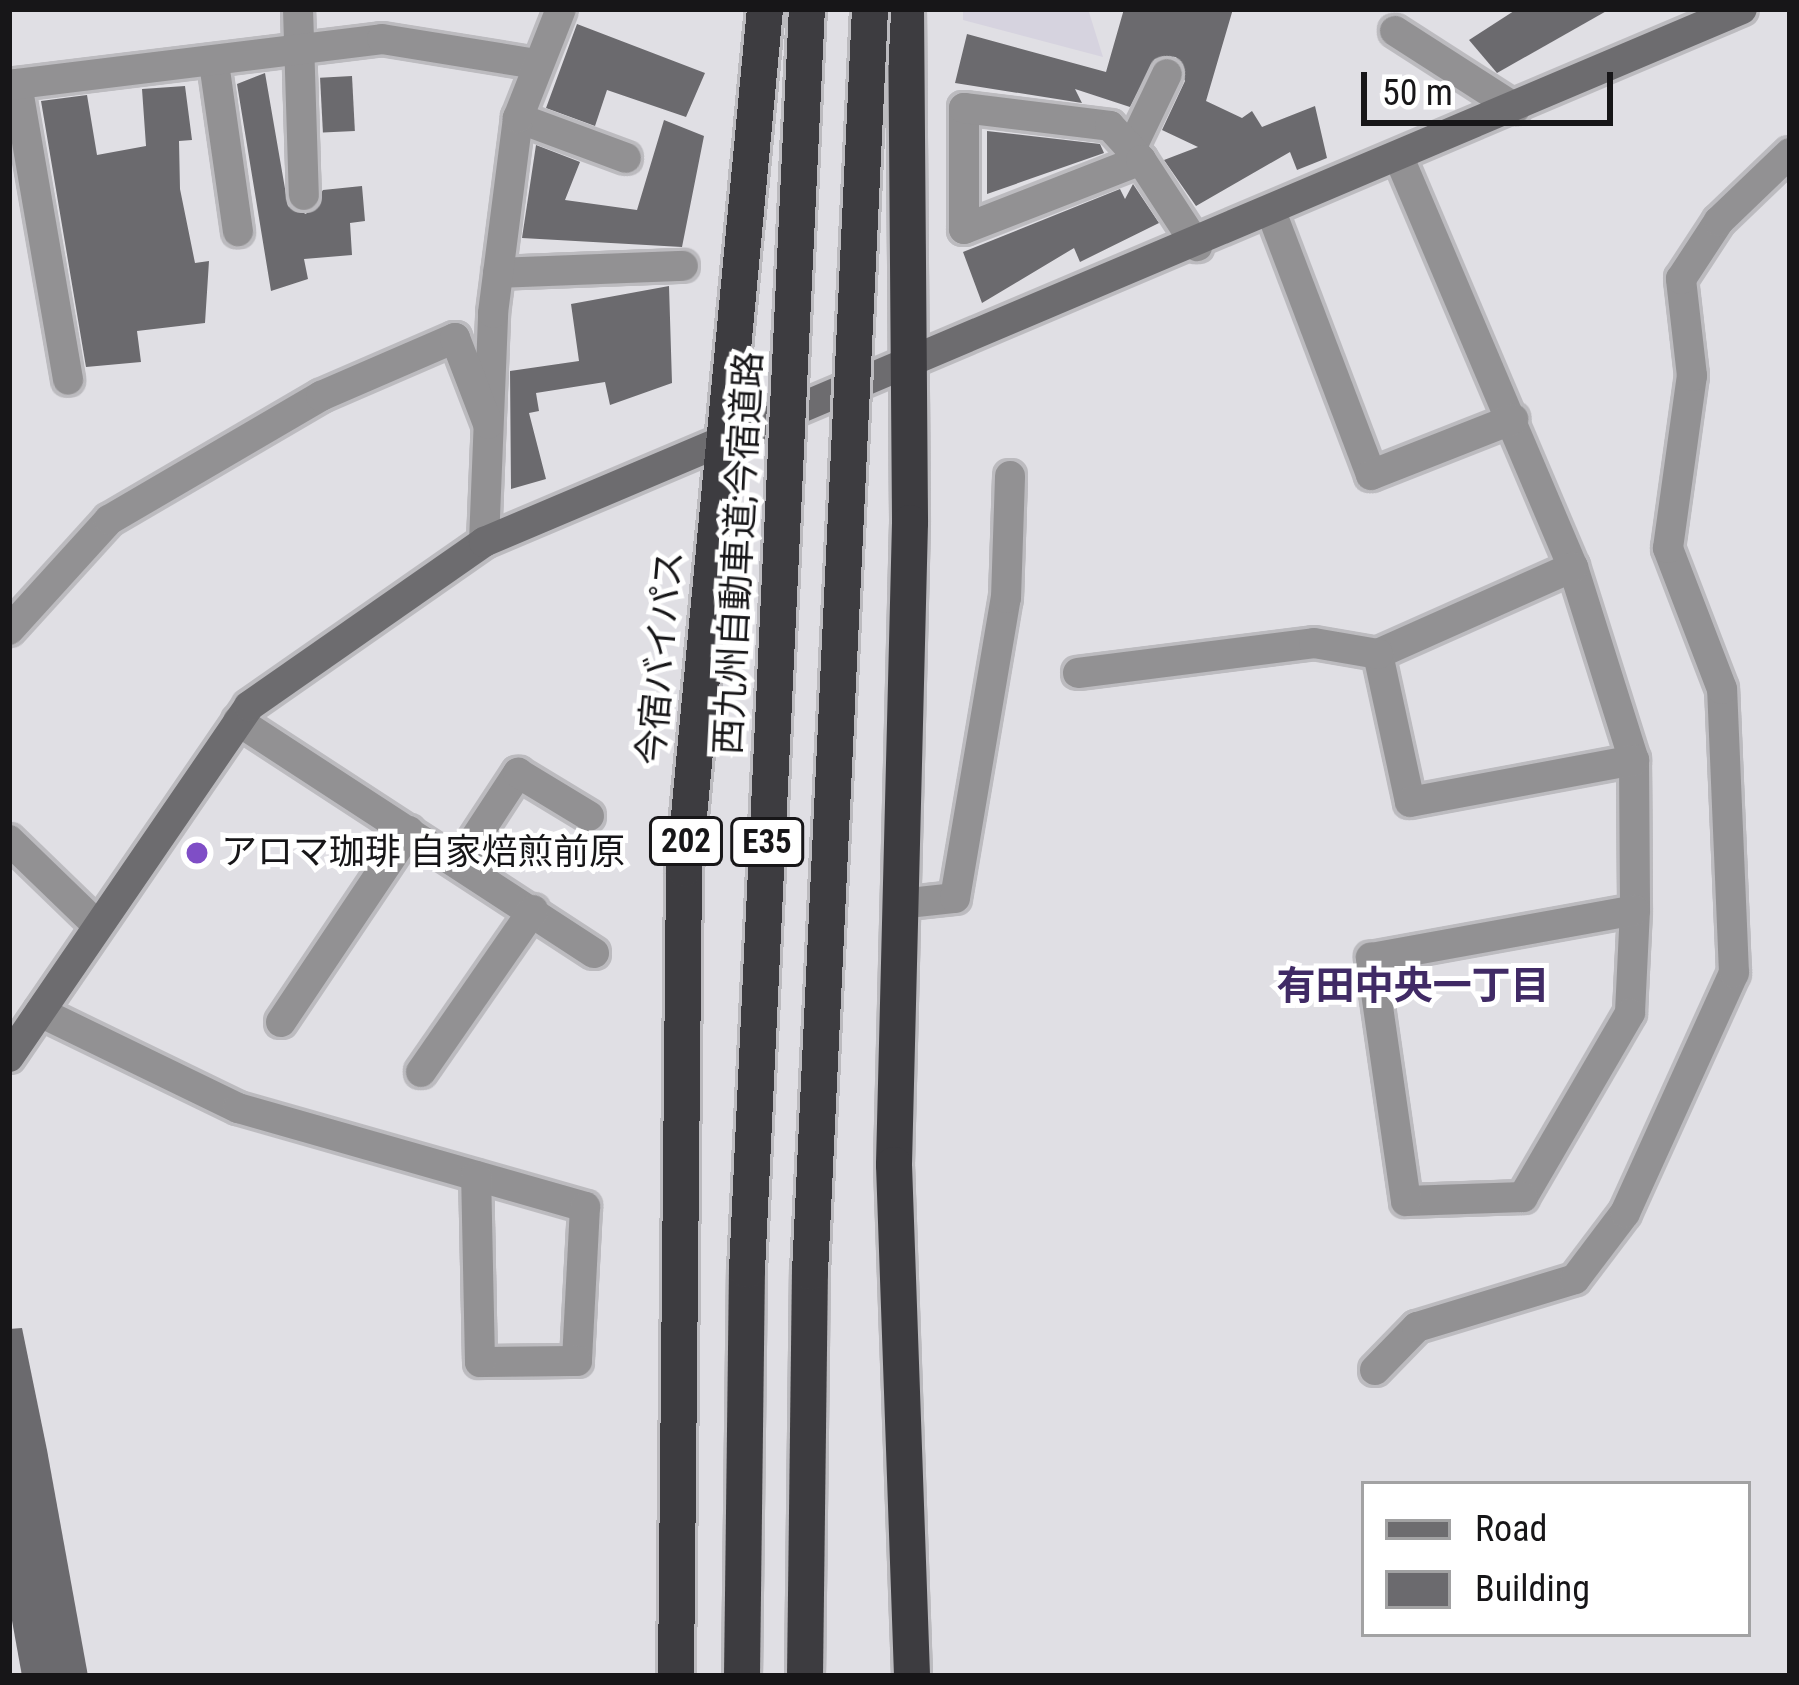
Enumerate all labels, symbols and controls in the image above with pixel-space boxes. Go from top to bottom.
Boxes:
scale bar [1367,48,1619,122]
text: 50 m [1382,72,1453,114]
street label: 西九州自動車道;今宿道路 [707,350,771,756]
street label: 今宿バイパス [630,549,692,767]
road number: 202 [647,814,725,868]
road number: E35 [728,815,806,869]
place label: アロマ珈琲 自家焙煎前原 [221,831,625,875]
marker: アロマ珈琲 自家焙煎前原 [184,840,210,866]
district label: 有田中央一丁目 [1277,963,1549,1009]
legend [1361,1481,1751,1637]
text: Road [1475,1508,1547,1550]
text: Building [1475,1568,1590,1610]

